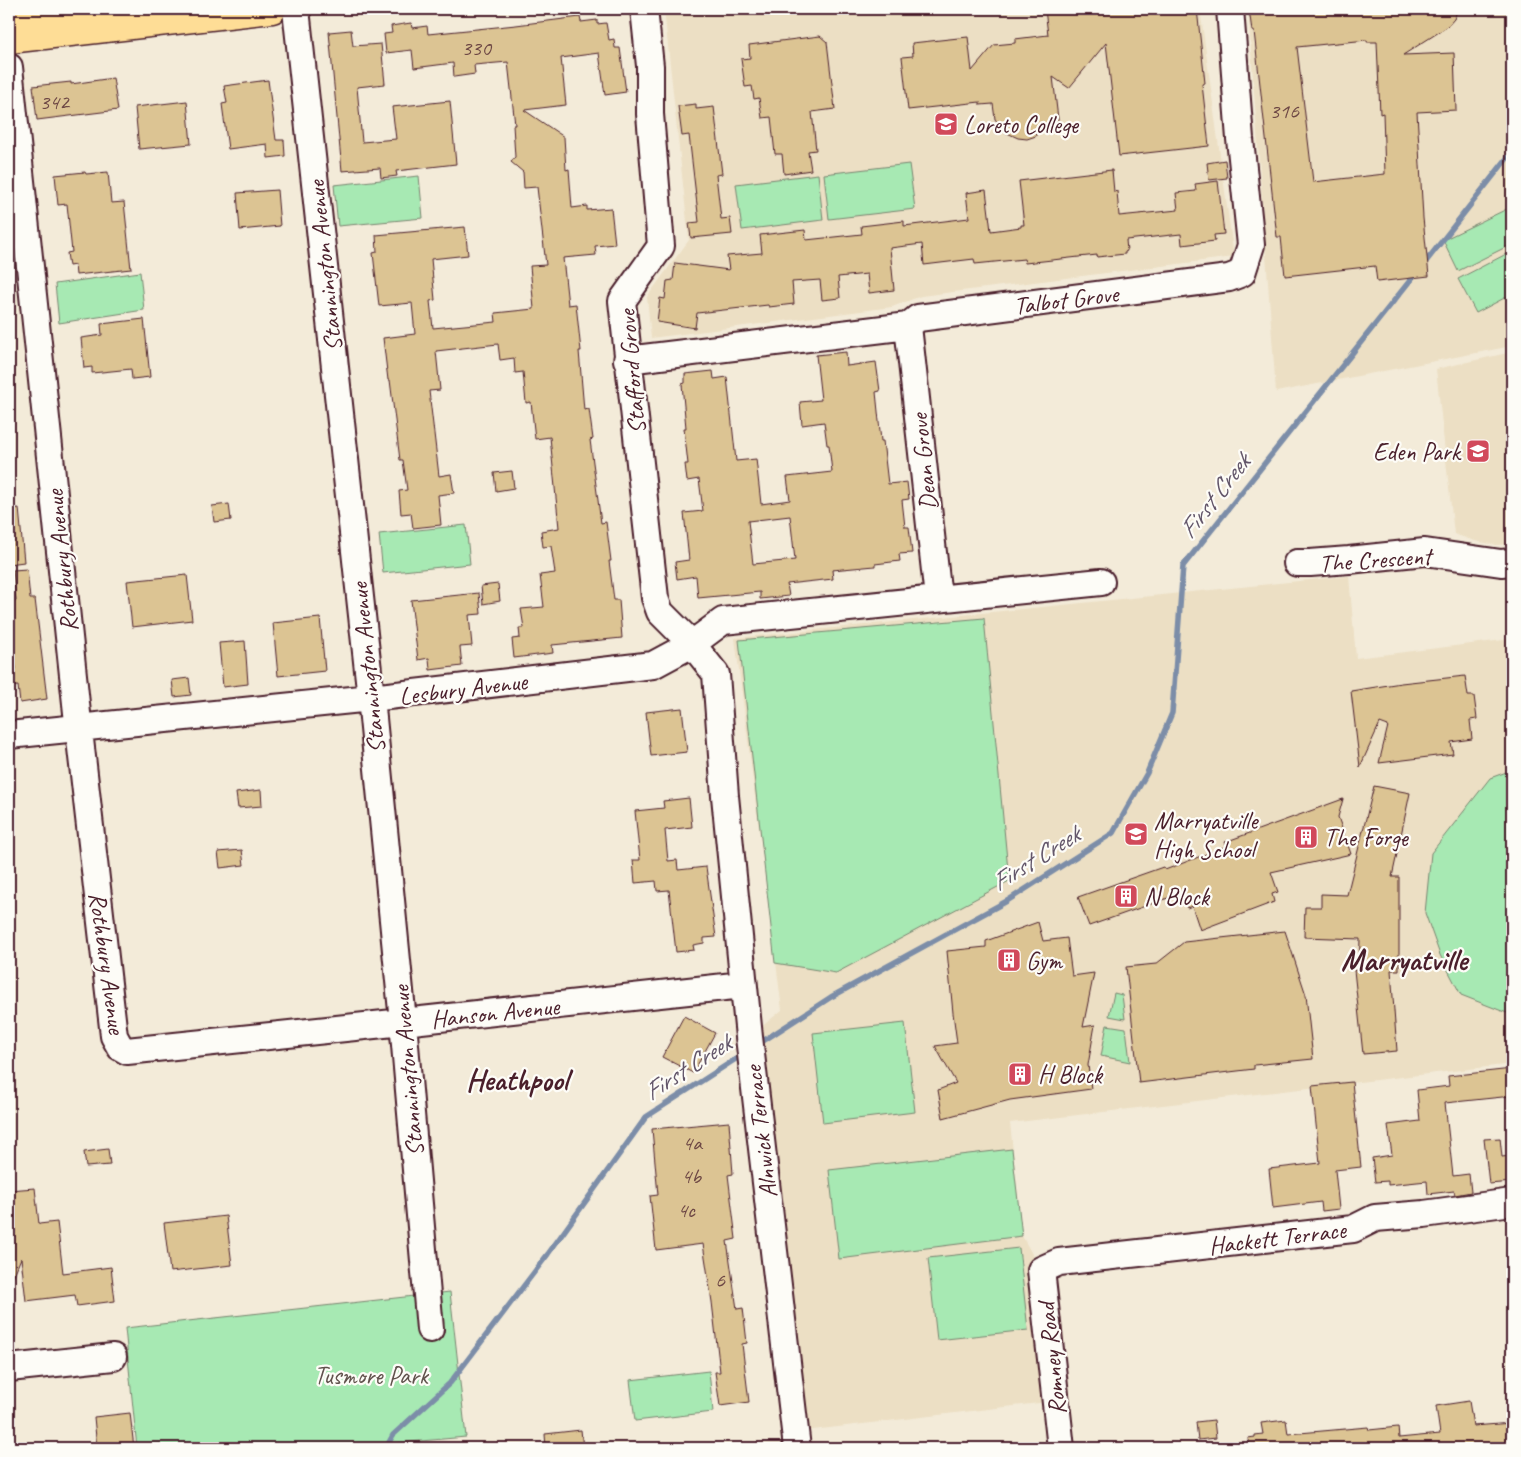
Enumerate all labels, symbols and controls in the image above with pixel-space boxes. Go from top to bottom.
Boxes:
house number: 330 [461,34,493,62]
house number: 342 [39,88,71,116]
house number: 316 [1269,97,1300,125]
place label: Loreto College [964,109,1080,141]
school or university icon: Loreto College [933,111,959,137]
street label: Stannington Avenue [300,177,350,353]
street label: Talbot Grove [1012,277,1122,322]
street label: Stafford Grove [610,307,653,435]
street label: Dean Grove [903,410,945,512]
place label: Eden Park [1373,436,1462,468]
school or university icon: Eden Park [1465,438,1491,464]
water label: First Creek [1171,444,1260,545]
street label: Rothbury Avenue [38,486,85,634]
street label: The Crescent [1318,540,1436,580]
street label: Stannington Avenue [343,579,393,755]
street label: Lesbury Avenue [397,665,531,713]
place label: Marryatville High School [1154,805,1259,866]
water label: First Creek [985,816,1090,898]
school or university icon: Marryatville High School [1123,821,1149,847]
place label: The Forge [1324,822,1410,854]
building icon: The Forge [1293,824,1319,850]
place label: N Block [1144,881,1211,913]
building icon: N Block [1113,883,1139,909]
street label: Rothbury Avenue [81,890,133,1038]
district label: Marryatville [1341,941,1470,979]
place label: Gym [1026,945,1064,977]
building icon: Gym [996,947,1022,973]
street label: Stannington Avenue [384,982,431,1158]
street label: Hanson Avenue [430,990,562,1036]
water label: First Creek [637,1024,741,1108]
place label: H Block [1038,1059,1104,1091]
district label: Heathpool [466,1061,574,1099]
building icon: H Block [1007,1061,1033,1087]
street label: Alnwick Terrace [737,1062,785,1200]
house number: 4a [682,1129,703,1157]
house number: 4b [681,1162,702,1190]
house number: 4c [677,1196,696,1224]
street label: Hackett Terrace [1207,1213,1349,1262]
house number: 6 [715,1266,726,1294]
street label: Romney Road [1030,1297,1074,1417]
park label: Tusmore Park [314,1360,430,1392]

